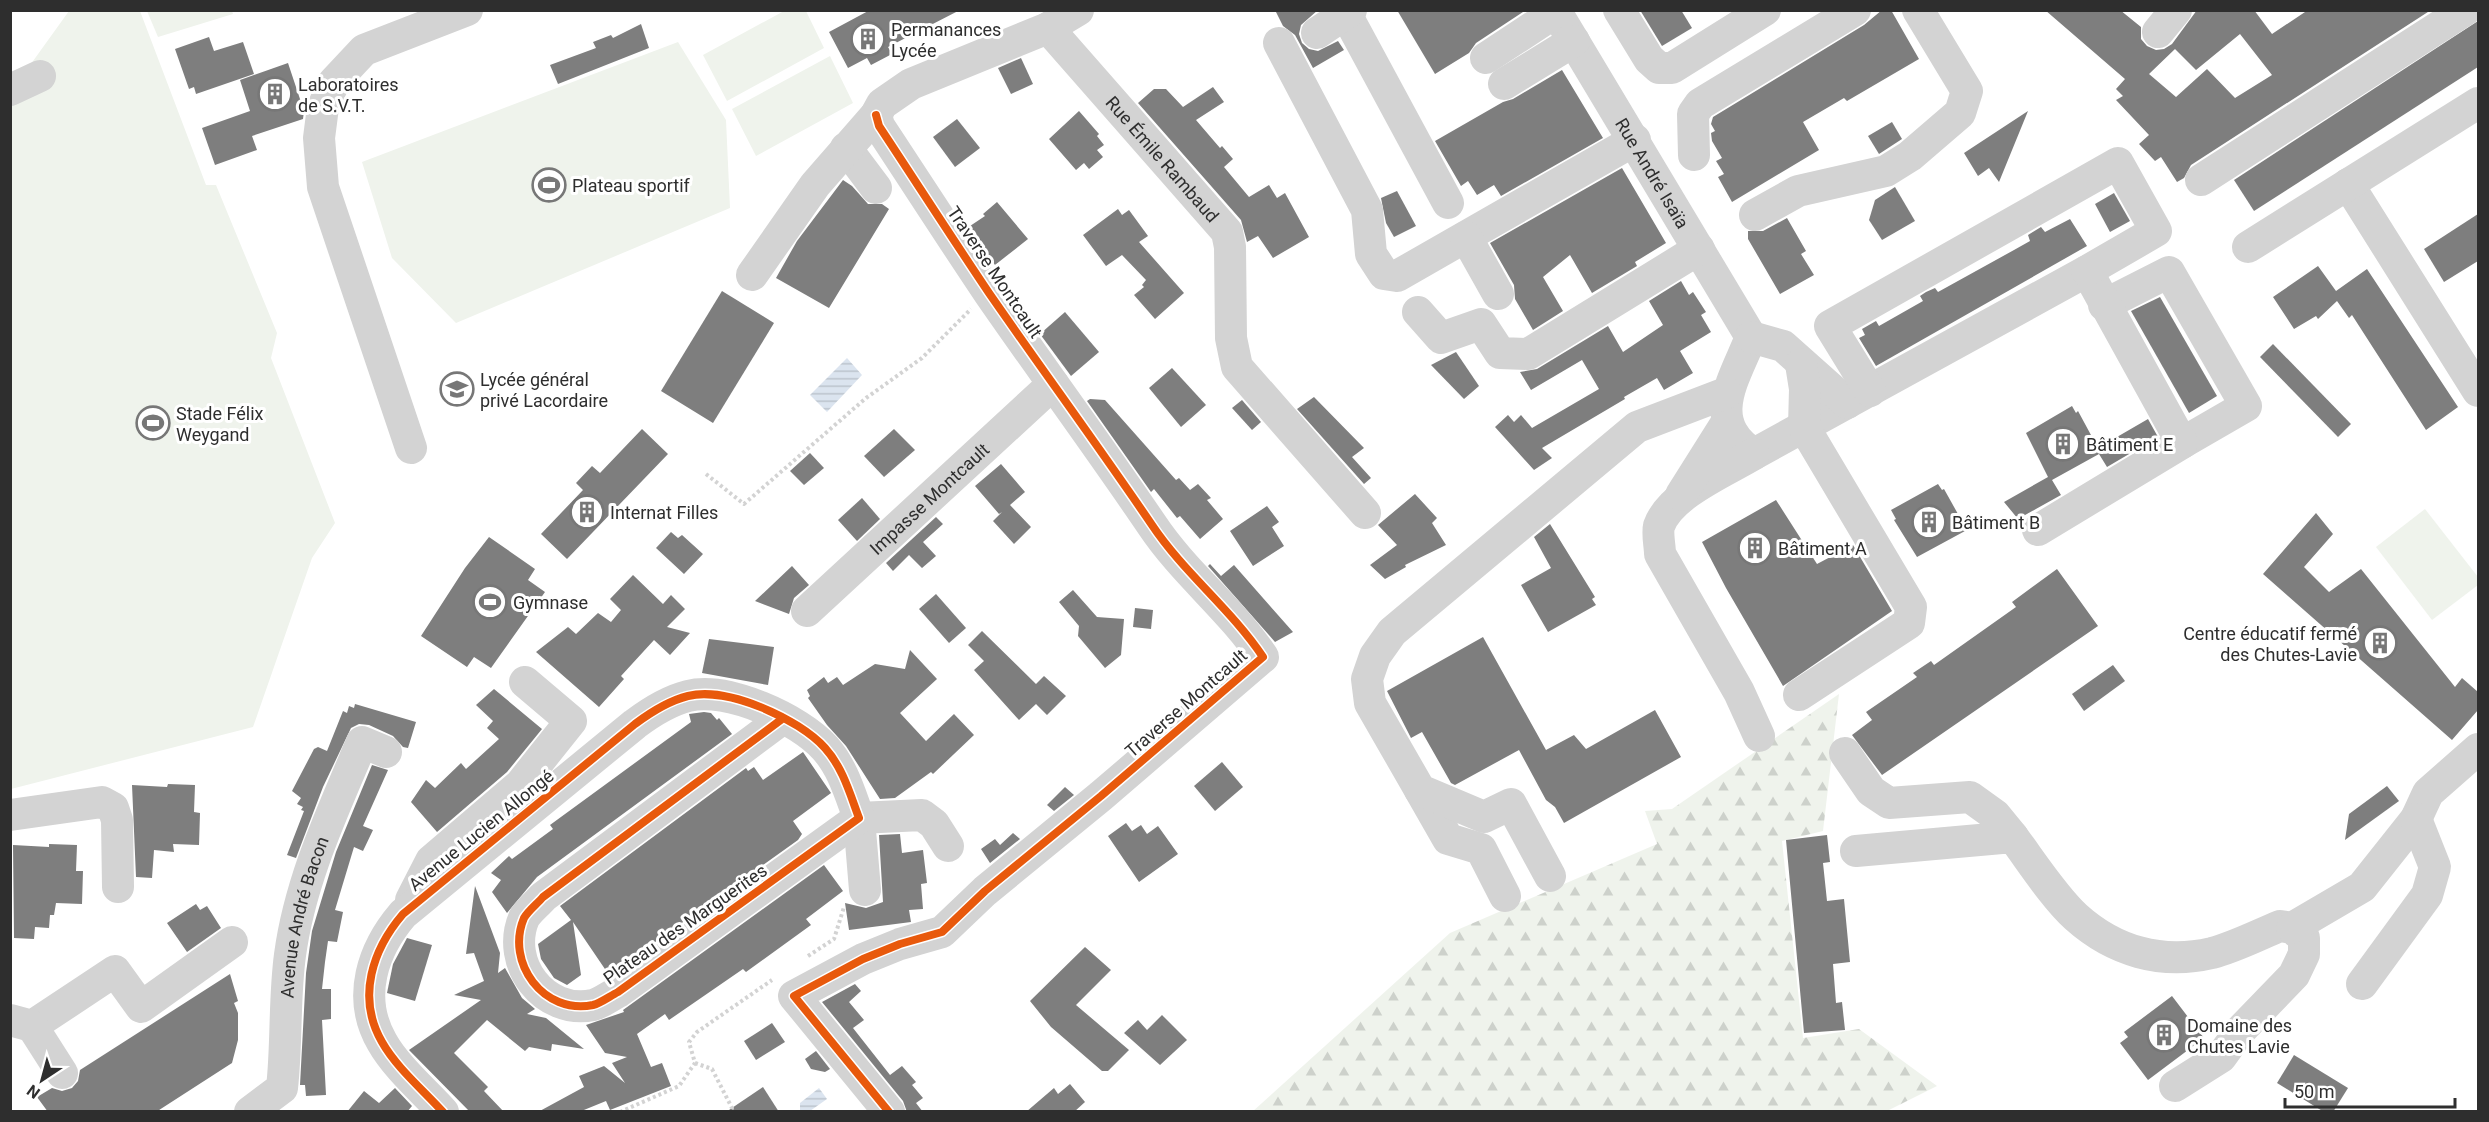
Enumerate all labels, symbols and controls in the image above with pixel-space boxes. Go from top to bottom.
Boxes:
place label: Permanances Lycée [891,19,1001,61]
building icon: Permanances Lycée [850,21,886,57]
place label: Laboratoires de S.V.T. [298,74,399,116]
building icon: Laboratoires de S.V.T. [257,76,293,112]
street label: Rue Émile Rambaud [1102,92,1224,226]
street label: Rue André Isaïa [1612,114,1694,232]
sports icon: Plateau sportif [531,167,567,203]
place label: Plateau sportif [572,175,691,196]
street label: Traverse Montcault [943,202,1047,342]
place label: Lycée général privé Lacordaire [480,369,608,411]
school or university icon: Lycée général privé Lacordaire [439,371,475,407]
place label: Stade Félix Weygand [176,403,264,445]
sports icon: Stade Félix Weygand [135,405,171,441]
building icon: Bâtiment E [2045,426,2081,462]
place label: Bâtiment E [2086,434,2173,455]
street label: Impasse Montcault [865,438,993,559]
building icon: Internat Filles [569,494,605,530]
place label: Internat Filles [610,502,718,523]
building icon: Bâtiment B [1911,504,1947,540]
place label: Bâtiment B [1952,512,2040,533]
building icon: Bâtiment A [1737,530,1773,566]
place label: Bâtiment A [1778,538,1867,559]
sports icon: Gymnase [472,584,508,620]
place label: Gymnase [513,592,588,613]
place label: Centre éducatif fermé des Chutes-Lavie [2183,623,2357,665]
building icon: Centre éducatif fermé des Chutes-Lavie [2362,625,2398,661]
street label: Traverse Montcault [1121,644,1251,762]
street label: Avenue Lucien Allongé [404,765,558,895]
street label: Avenue André Bacon [276,833,332,999]
street label: Plateau des Marguerites [599,860,771,988]
place label: Domaine des Chutes Lavie [2187,1015,2292,1057]
building icon: Domaine des Chutes Lavie [2146,1017,2182,1053]
north arrow [12,1050,72,1110]
scale bar [2285,1071,2454,1109]
text: N [23,1081,44,1103]
text: 50 m [2294,1081,2334,1102]

